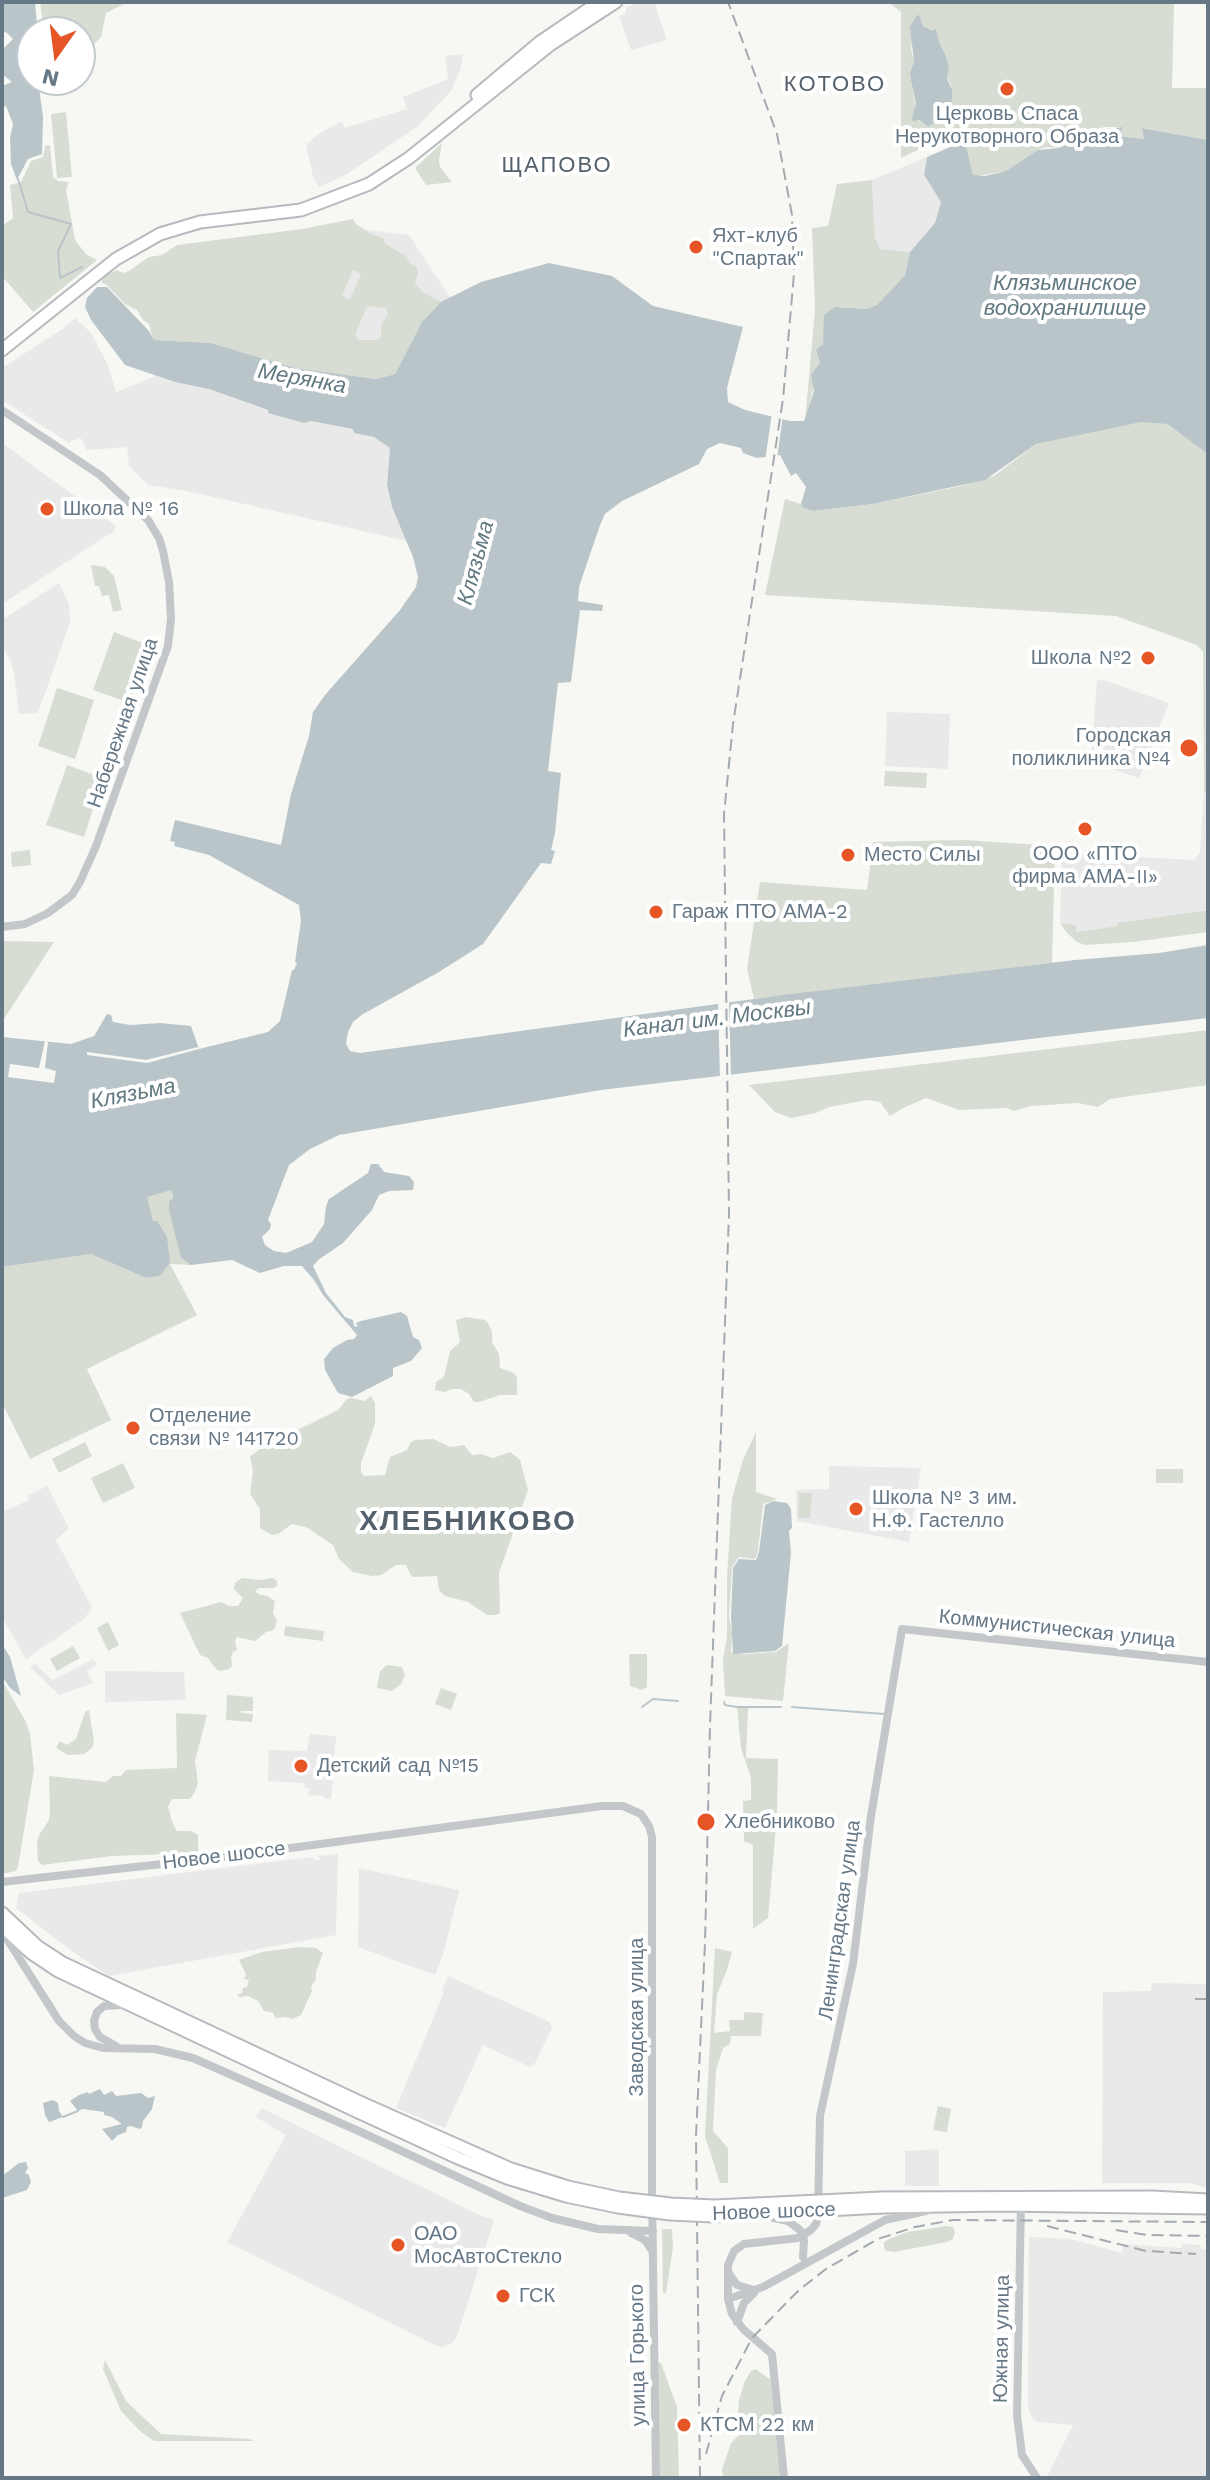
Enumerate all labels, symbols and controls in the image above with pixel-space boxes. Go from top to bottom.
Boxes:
north arrow [16,16,96,96]
text: N [40,64,61,92]
district label: КОТОВО [784,72,886,98]
marker: Церковь Спаса Нерукотворного Образа [998,80,1016,98]
place label: Церковь Спаса Нерукотворного Образа [895,102,1119,149]
district label: ЩАПОВО [501,153,613,179]
place label: Яхт-клуб "Спартак" [712,224,804,271]
marker: Яхт-клуб "Спартак" [687,238,705,256]
water label: Клязьминское водохранилище [984,271,1146,322]
water label: Мерянка [256,358,348,400]
place label: Школа № 16 [63,497,179,521]
marker: Школа № 16 [38,500,56,518]
water label: Клязьма [452,518,500,608]
street label: Набережная улица [83,635,163,811]
place label: Школа №2 [1031,646,1132,670]
marker: Школа №2 [1139,649,1157,667]
place label: Городская поликлиника №4 [1011,724,1171,771]
marker: Городская поликлиника №4 [1178,737,1200,759]
marker: ООО «ПТО фирма АМА-II» [1076,820,1094,838]
place label: ООО «ПТО фирма АМА-II» [1012,842,1158,889]
place label: Место Силы [864,843,981,867]
marker: Место Силы [839,846,857,864]
place label: Гараж ПТО АМА-2 [672,900,848,924]
marker: Гараж ПТО АМА-2 [647,903,665,921]
water label: Канал им. Москвы [622,994,812,1044]
water label: Клязьма [88,1073,178,1115]
place label: Отделение связи № 141720 [149,1404,299,1451]
marker: Отделение связи № 141720 [124,1419,142,1437]
place label: Школа № 3 им. Н.Ф. Гастелло [872,1486,1017,1533]
marker: Школа № 3 им. Н.Ф. Гастелло [847,1500,865,1518]
district label: ХЛЕБНИКОВО [359,1505,577,1539]
street label: Коммунистическая улица [938,1605,1176,1653]
place label: Детский сад №15 [317,1754,479,1778]
marker: Детский сад №15 [292,1757,310,1775]
place label: Хлебниково [724,1810,835,1834]
marker: Хлебниково [695,1811,717,1833]
street label: Ленинградская улица [814,1818,866,2022]
street label: Новое шоссе [161,1837,287,1875]
street label: Заводская улица [625,1938,649,2096]
street label: Новое шоссе [712,2198,836,2226]
place label: ОАО МосАвтоСтекло [414,2222,562,2269]
marker: ОАО МосАвтоСтекло [389,2236,407,2254]
street label: Южная улица [989,2275,1015,2403]
place label: ГСК [519,2284,555,2308]
street label: улица Горького [625,2284,651,2426]
marker: ГСК [494,2287,512,2305]
place label: КТСМ 22 км [700,2413,814,2437]
marker: КТСМ 22 км [675,2416,693,2434]

